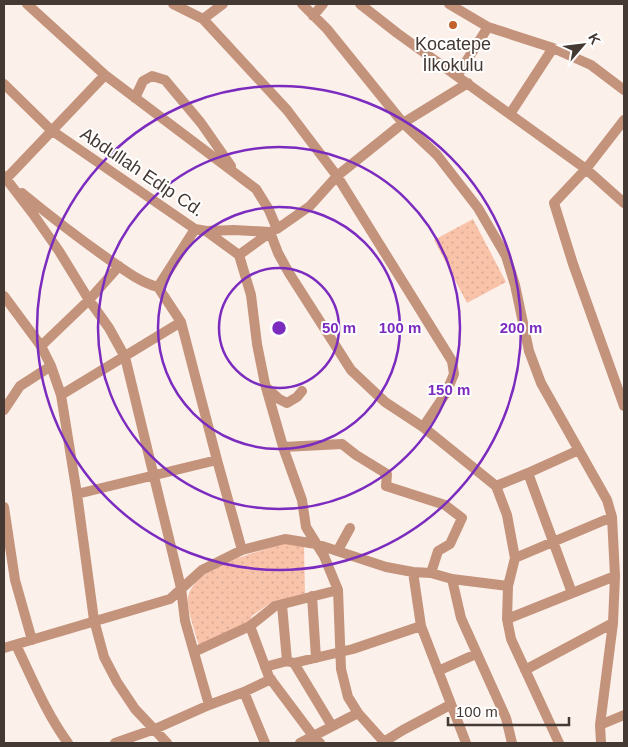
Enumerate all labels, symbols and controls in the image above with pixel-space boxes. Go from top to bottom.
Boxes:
marker: Kocatepe İlkokulu [447,19,459,31]
north arrow [558,20,608,70]
text: K [585,31,604,47]
place label: Kocatepe İlkokulu [415,34,491,75]
street label: Abdullah Edip Cd. [77,123,207,221]
centre of rings [270,319,288,337]
text: 50 m [322,319,356,336]
text: 100 m [379,319,421,336]
text: 200 m [500,319,542,336]
text: 150 m [428,381,470,398]
scale bar [448,694,569,726]
text: 100 m [456,703,498,720]

